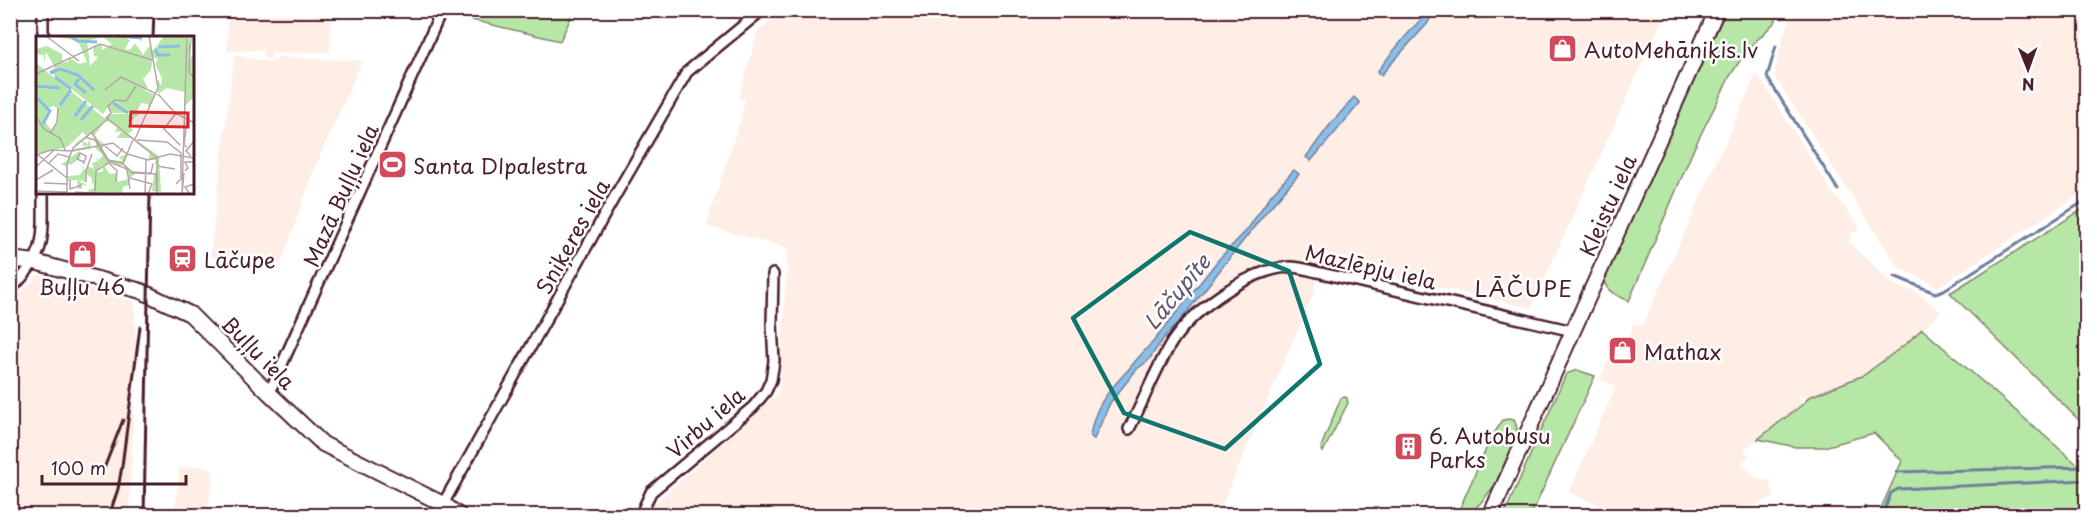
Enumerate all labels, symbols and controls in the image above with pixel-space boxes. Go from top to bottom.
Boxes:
shop icon: AutoMehāniķis.lv [1547,33,1579,65]
place label: AutoMehāniķis.lv [1584,33,1758,65]
inset map [36,36,194,194]
north arrow [1998,39,2058,99]
text: N [2022,73,2035,97]
street label: Mazā Buļļu iela [294,119,386,271]
sports icon: Santa DIpalestra [376,149,408,181]
place label: Santa DIpalestra [413,149,587,181]
street label: Kleistu iela [1570,149,1644,261]
street label: Sniķeres iela [527,173,617,299]
street label: Mazlēpju iela [1302,235,1440,297]
shop icon: Buļļu 46 [66,239,98,271]
station icon: Lāčupe [167,243,199,275]
place label: Lāčupe [204,243,275,275]
water label: Lāčupīte [1135,245,1218,336]
place label: Buļļu 46 [39,270,125,302]
district label: LĀČUPE [1474,271,1574,304]
street label: Buļļu iela [215,308,303,396]
shop icon: Mathax [1607,335,1639,367]
place label: Mathax [1644,335,1721,367]
street label: Virbu iela [659,379,751,465]
place label: 6. Autobusu Parks [1429,419,1551,475]
building icon: 6. Autobusu Parks [1392,431,1424,463]
scale bar [42,448,186,486]
text: 100 m [51,454,106,481]

